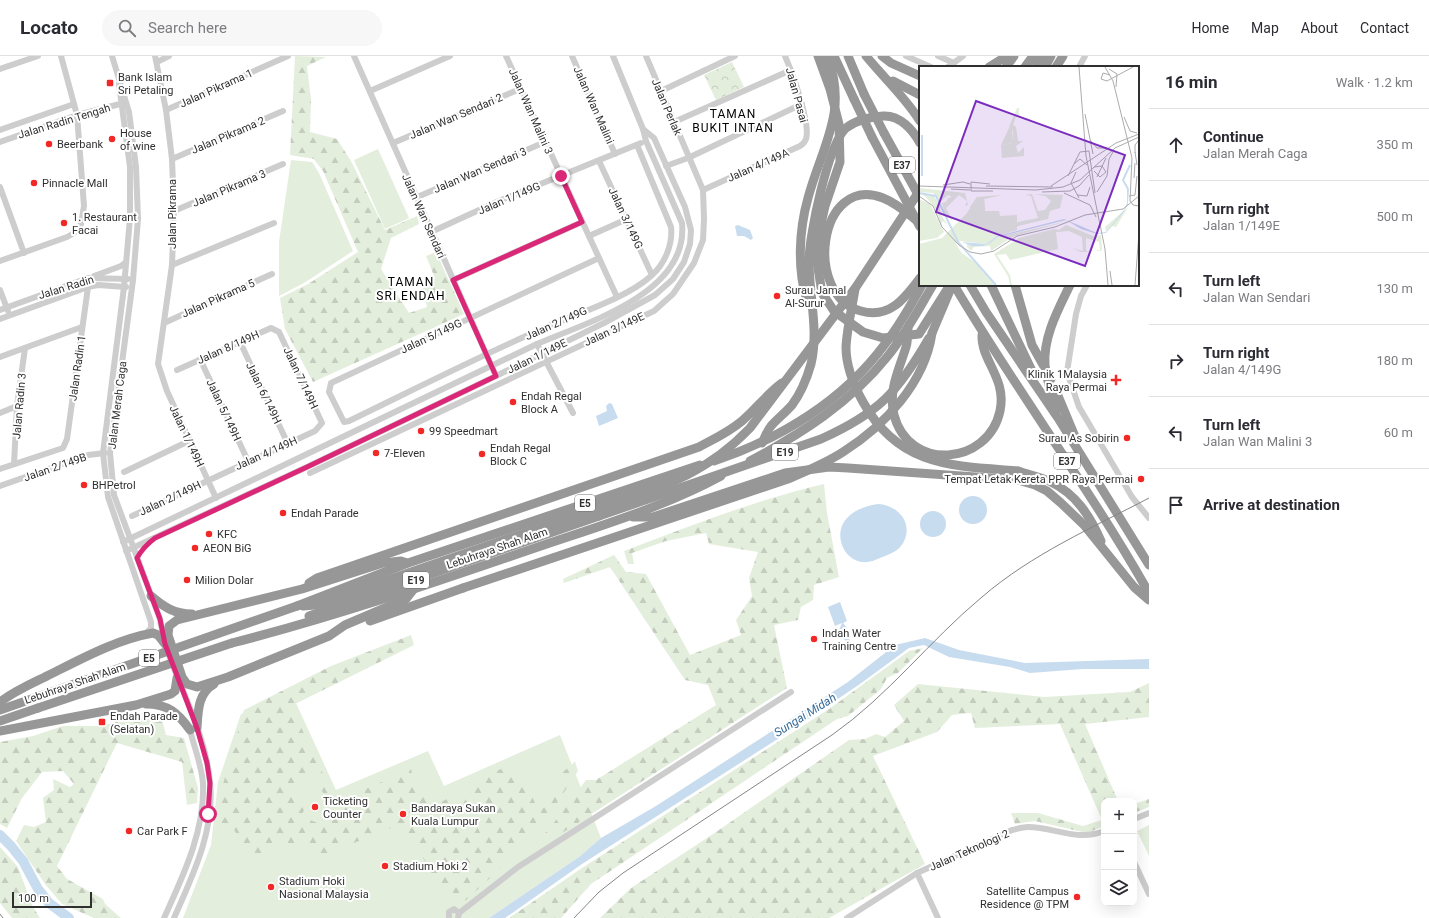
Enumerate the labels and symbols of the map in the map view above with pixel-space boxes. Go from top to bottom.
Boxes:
street label: Jalan Wan Malini [571,64,616,146]
street label: Jalan Wan Malini 3 [506,66,555,156]
street label: Jalan Pasai [783,66,810,124]
inset map [919,66,1139,286]
street label: Jalan Pikrama 1 [178,67,255,110]
place label: Bank Islam Sri Petaling [118,71,174,97]
street label: Jalan Perlak [649,77,684,138]
marker: Bank Islam Sri Petaling [105,78,115,88]
street label: Jalan Wan Sendari 2 [408,91,505,142]
street label: Jalan Radin Tengah [16,101,112,142]
district label: TAMAN BUKIT INTAN [692,107,774,135]
street label: Jalan Pikrama 2 [189,114,267,157]
place label: House of wine [120,127,156,153]
marker: House of wine [107,134,117,144]
place label: Beerbank [57,138,103,151]
marker: Beerbank [44,139,54,149]
street label: Jalan Wan Sendari 3 [432,145,529,196]
street label: Jalan 4/149A [725,146,792,185]
road number: E37 [889,157,915,173]
street label: Jalan Pikrama 3 [190,167,268,210]
route end [552,167,570,185]
street label: Jalan Wan Sendari [399,172,448,260]
place label: Pinnacle Mall [42,177,108,190]
marker: Pinnacle Mall [29,178,39,188]
street label: Jalan Pikrama [166,179,179,249]
street label: Jalan 1/149G [476,180,542,217]
street label: Jalan 3/149G [606,185,645,251]
place label: 1. Restaurant Facai [72,211,137,237]
marker: 1. Restaurant Facai [59,218,69,228]
street label: Jalan Radin [37,273,95,302]
district label: TAMAN SRI ENDAH [376,275,446,303]
street label: Jalan Pikrama 5 [180,277,257,320]
place label: Surau Jamal Al-Surur [785,284,846,310]
marker: Surau Jamal Al-Surur [772,291,782,301]
street label: Jalan 2/149G [523,304,589,343]
street label: Jalan 3/149E [582,310,646,349]
street label: Jalan 5/149G [398,317,464,356]
street label: Jalan 8/149H [195,328,261,367]
street label: Jalan Radin 1 [66,334,89,402]
street label: Jalan 1/149E [505,336,569,377]
street label: Jalan 7/149H [281,345,321,411]
street label: Jalan Merah Caga [106,360,129,450]
street label: Jalan 6/149H [243,360,284,426]
place label: Klinik 1Malaysia Raya Permai [1028,368,1107,394]
street label: Jalan Radin 3 [10,373,29,440]
marker: Klinik 1Malaysia Raya Permai [1110,374,1122,386]
street label: Jalan 5/149H [204,377,244,443]
place label: Endah Regal Block A [521,390,582,416]
marker: Endah Regal Block A [508,397,518,407]
street label: Jalan 1/149H [167,403,207,469]
place label: 99 Speedmart [429,425,498,438]
marker: 99 Speedmart [416,426,426,436]
place label: Surau As Sobirin [1038,432,1119,445]
marker: Surau As Sobirin [1122,433,1132,443]
street label: Jalan 4/149H [233,434,299,473]
place label: Endah Regal Block C [490,442,551,468]
road number: E19 [772,444,798,460]
place label: 7-Eleven [384,447,425,460]
marker: 7-Eleven [371,448,381,458]
marker: Endah Regal Block C [477,449,487,459]
street label: Jalan 2/149B [22,451,88,484]
road number: E37 [1054,453,1080,469]
place label: Tempat Letak Kereta PPR Raya Permai [944,473,1133,486]
marker: Tempat Letak Kereta PPR Raya Permai [1136,474,1146,484]
street label: Jalan 2/149H [137,478,203,518]
place label: BHPetrol [92,479,136,492]
marker: BHPetrol [79,480,89,490]
road number: E5 [575,495,595,511]
place label: Endah Parade [291,507,359,520]
marker: Endah Parade [278,508,288,518]
street label: Lebuhraya Shah Alam [445,525,549,572]
place label: KFC [217,528,237,541]
marker: KFC [204,529,214,539]
place label: AEON BiG [203,542,252,555]
marker: AEON BiG [190,543,200,553]
road number: E19 [403,572,429,588]
place label: Milion Dolar [195,574,254,587]
marker: Milion Dolar [182,575,192,585]
place label: Indah Water Training Centre [822,627,896,653]
marker: Indah Water Training Centre [809,634,819,644]
road number: E5 [139,650,159,666]
street label: Lebuhraya Shah Alam [23,660,127,707]
water label: Sungai Midah [771,690,839,740]
place label: Endah Parade (Selatan) [110,710,178,736]
marker: Endah Parade (Selatan) [97,717,107,727]
place label: Ticketing Counter [323,795,368,821]
marker: Ticketing Counter [310,802,320,812]
place label: Bandaraya Sukan Kuala Lumpur [411,802,496,828]
route start [199,805,217,823]
marker: Bandaraya Sukan Kuala Lumpur [398,809,408,819]
place label: Car Park F [137,825,188,838]
marker: Car Park F [124,826,134,836]
street label: Jalan Teknologi 2 [927,827,1011,874]
place label: Stadium Hoki 2 [393,860,468,873]
marker: Stadium Hoki 2 [380,861,390,871]
place label: Stadium Hoki Nasional Malaysia [279,875,369,901]
marker: Stadium Hoki Nasional Malaysia [266,882,276,892]
place label: Satellite Campus Residence @ TPM [980,885,1069,911]
scale bar [12,890,92,909]
marker: Satellite Campus Residence @ TPM [1072,892,1082,902]

